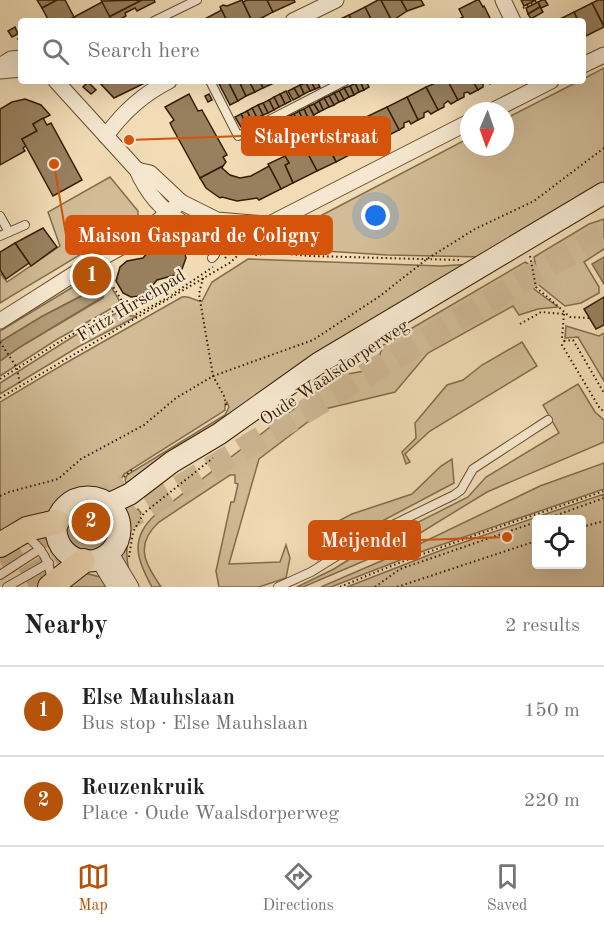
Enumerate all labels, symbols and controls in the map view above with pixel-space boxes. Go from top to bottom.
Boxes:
search box [18,18,586,84]
icon: search [39,35,72,68]
text: Search here [87,40,200,62]
north arrow [460,102,514,156]
callout: Stalpertstraat [242,117,390,155]
text: Stalpertstraat [254,128,378,148]
your location [361,201,390,230]
callout: Maison Gaspard de Coligny [66,216,332,254]
text: Maison Gaspard de Coligny [78,227,320,247]
pin: 1 [72,254,112,298]
street label: Fritz Hirschpad [74,266,189,345]
street label: Oude Waalsdorperweg [257,316,412,429]
pin: 2 [72,500,110,544]
map controls [532,515,586,569]
button: locate [532,515,586,569]
callout: Meijendel [309,521,420,559]
text: Meijendel [321,532,407,552]
text: Nearby [24,613,108,639]
text: 2 results [505,616,580,636]
text: Else Mauhslaan [81,687,235,709]
text: 1 [38,701,49,721]
text: 150 m [524,701,580,721]
text: Bus stop · Else Mauhslaan [81,714,308,734]
text: Reuzenkruik [81,777,205,799]
text: 2 [38,791,49,811]
text: 220 m [524,791,580,811]
text: Place · Oude Waalsdorperweg [81,804,339,824]
tab: Map [77,860,110,916]
tab: Directions [263,860,334,916]
tab: Saved [487,860,527,916]

